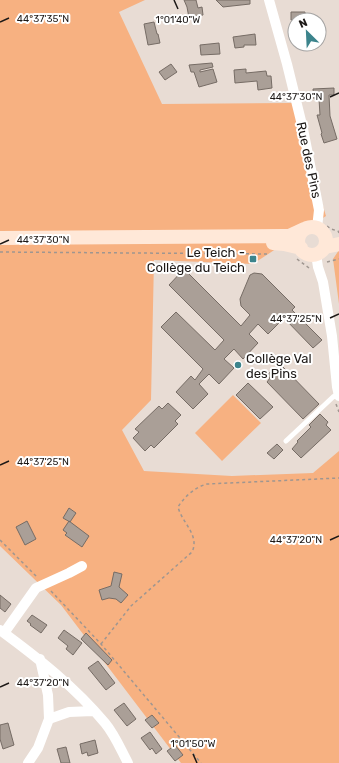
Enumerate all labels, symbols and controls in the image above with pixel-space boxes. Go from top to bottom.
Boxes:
north arrow [287,12,327,52]
text: 44°37'35"N [17,13,69,25]
text: 1°01'40"W [156,14,200,26]
text: N [297,16,309,31]
text: 44°37'30"N [270,91,322,103]
street label: Rue des Pins [294,120,324,200]
text: 44°37'30"N [17,234,69,246]
place label: Le Teich - Collège du Teich [147,245,245,276]
marker: Le Teich - Collège du Teich [248,254,258,264]
text: 44°37'25"N [270,313,322,325]
place label: Collège Val des Pins [246,351,312,381]
marker: Collège Val des Pins [233,360,243,370]
text: 44°37'25"N [17,456,69,468]
text: 44°37'20"N [270,534,322,546]
text: 44°37'20"N [17,677,69,689]
text: 1°01'50"W [170,738,216,750]

